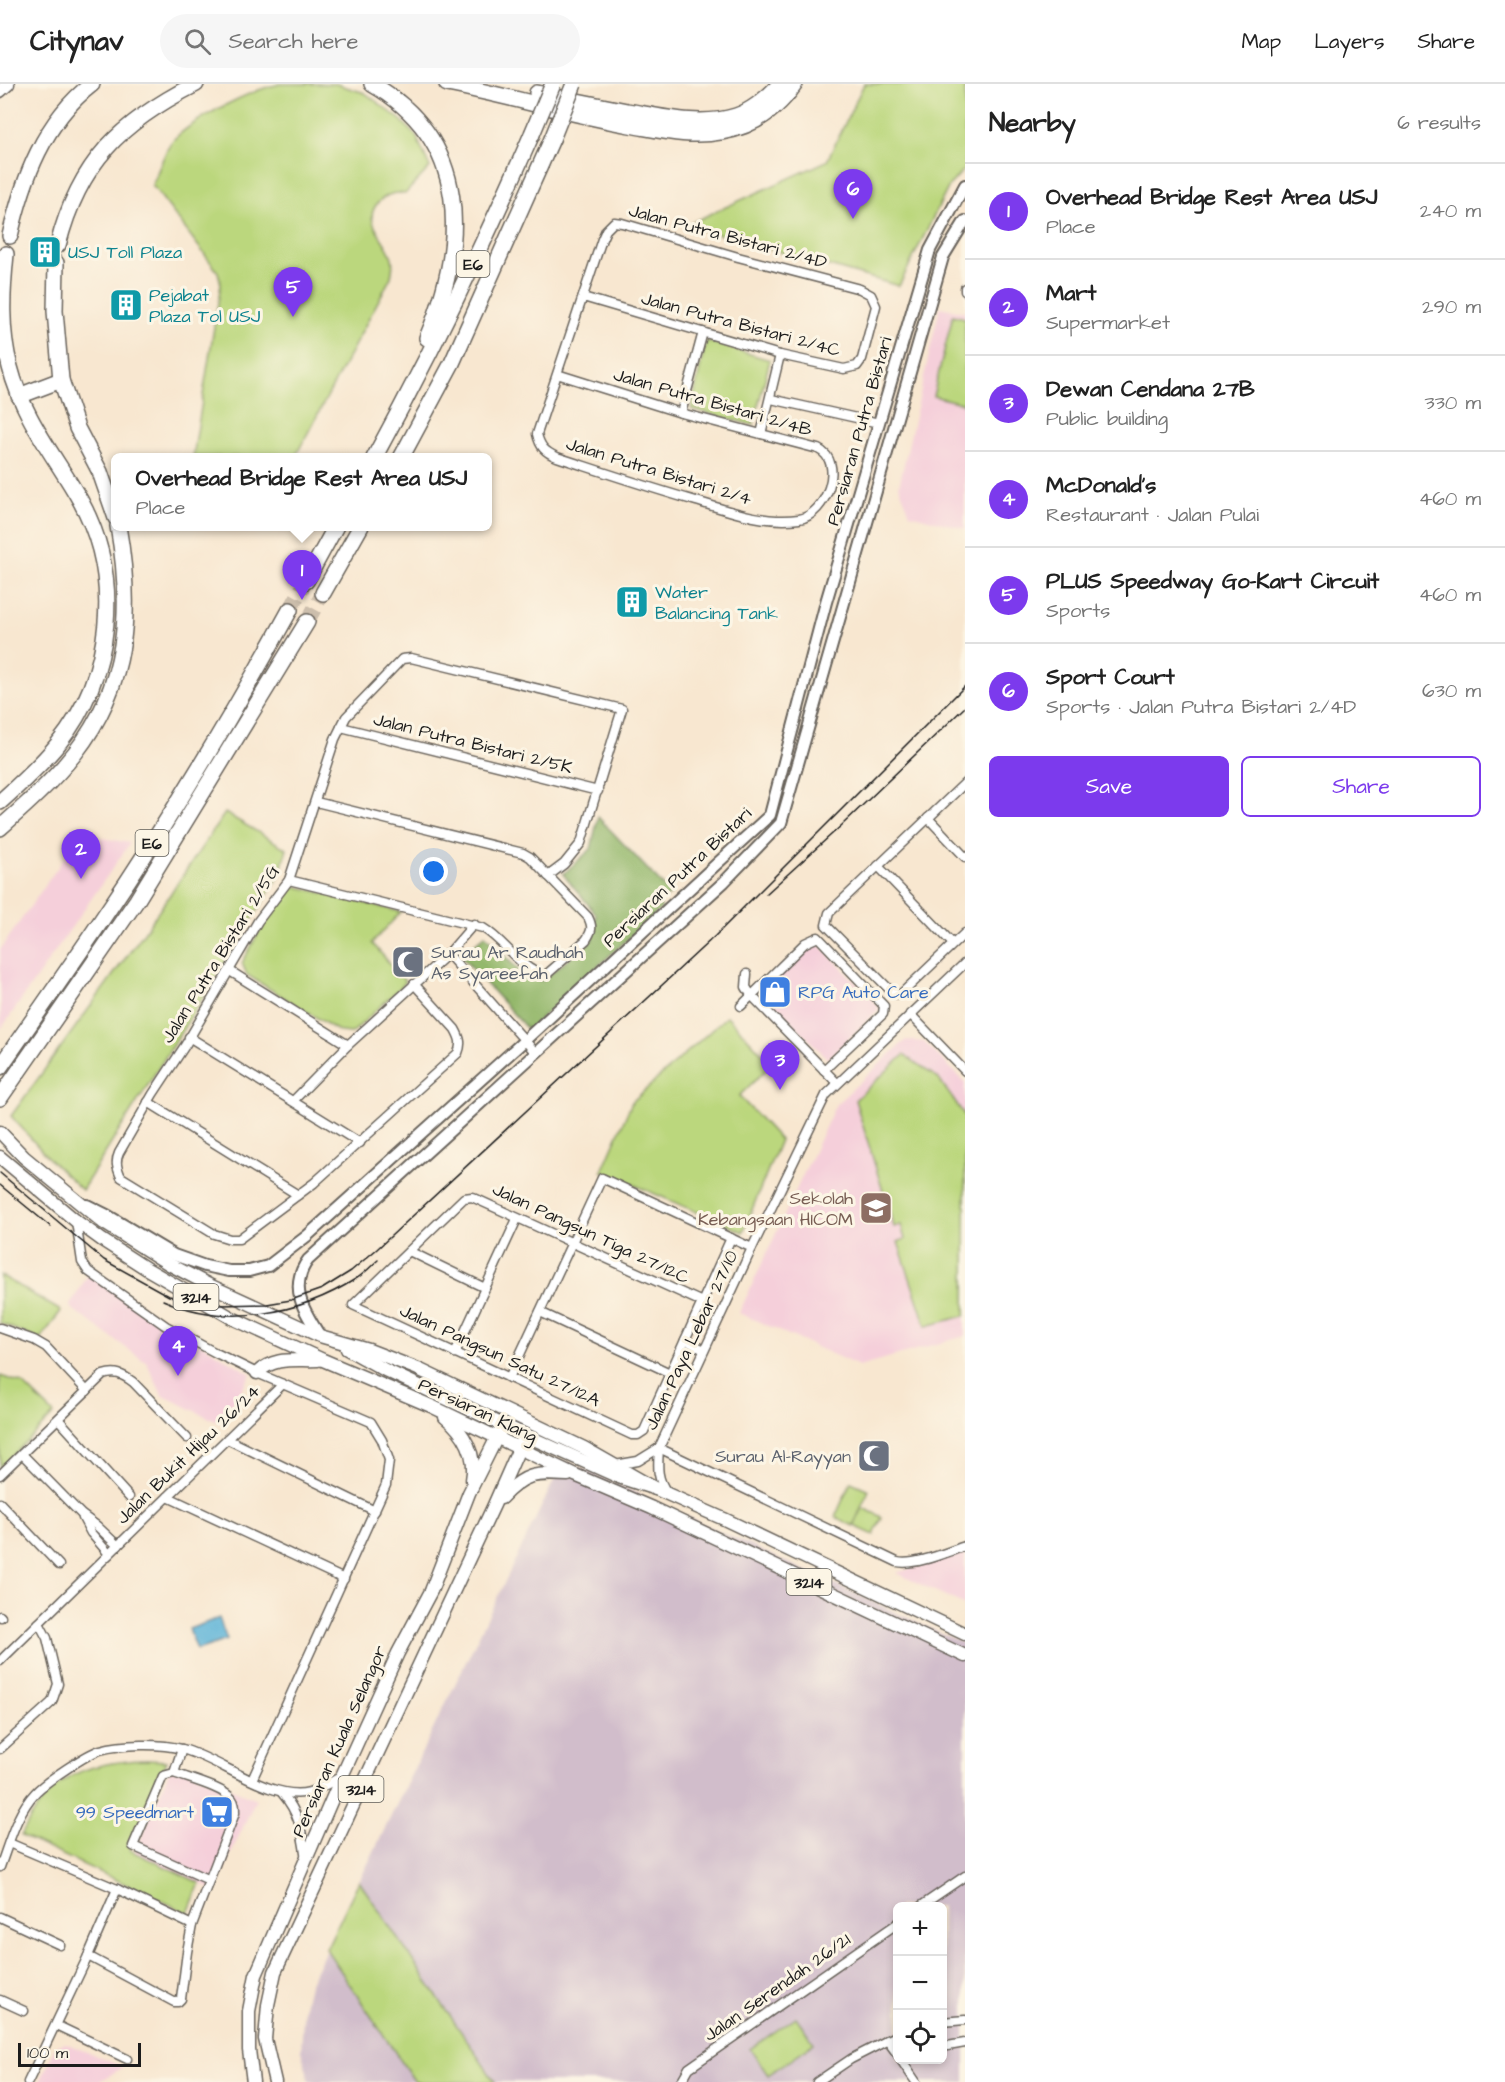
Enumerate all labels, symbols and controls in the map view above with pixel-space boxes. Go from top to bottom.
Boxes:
search box [160,14,580,68]
text: Citynav [30,22,124,61]
icon: search [181,25,214,58]
text: Search here [229,26,358,57]
text: Map [1241,27,1281,56]
text: Layers [1314,27,1384,56]
text: Share [1417,27,1475,56]
text: Nearby [989,105,1076,141]
text: 6 results [1397,109,1481,137]
pin: 6 [834,170,872,219]
text: Overhead Bridge Rest Area USJ [1046,182,1377,213]
text: 1 [1007,197,1010,225]
text: 240 m [1420,197,1481,225]
street label: Jalan Putra Bistari 2/4D [626,198,830,275]
text: Place [1046,213,1096,241]
building icon: USJ Toll Plaza [27,234,63,270]
place label: USJ Toll Plaza [68,240,182,265]
road number: E6 [456,251,490,277]
pin: 5 [274,268,312,317]
text: Mart [1046,278,1096,309]
place label: Pejabat Plaza Tol USJ [149,283,261,329]
street label: Jalan Putra Bistari 2/4C [638,286,844,363]
building icon: Pejabat Plaza Tol USJ [108,287,144,323]
text: 2 [1003,293,1014,321]
text: 290 m [1422,293,1481,321]
text: Supermarket [1046,309,1170,337]
street label: Persiaran Putra Bistari [821,334,898,528]
street label: Jalan Putra Bistari 2/4B [611,362,815,443]
text: Dewan Cendana 27B [1046,374,1255,405]
text: 3 [1003,389,1014,417]
text: 330 m [1424,389,1481,417]
text: Public building [1046,405,1168,433]
street label: Jalan Putra Bistari 2/4 [563,431,755,512]
popup [111,453,492,531]
text: Overhead Bridge Rest Area USJ [136,463,467,494]
text: McDonald's [1046,470,1156,501]
text: 4 [1002,485,1015,513]
text: 460 m [1419,485,1481,513]
text: Place [136,494,185,522]
text: Restaurant · Jalan Pulai [1046,501,1259,529]
pin: 1 [282,550,322,600]
text: PLUS Speedway Go-Kart Circuit [1046,566,1379,597]
place label: Water Balancing Tank [655,580,778,627]
text: 5 [1001,581,1016,609]
text: 460 m [1419,581,1481,609]
building icon: Water Balancing Tank [614,584,650,620]
text: Sports [1046,597,1110,625]
text: Sport Court [1046,662,1175,693]
text: 6 [1002,677,1015,705]
text: 630 m [1422,677,1481,705]
text: Sports · Jalan Putra Bistari 2/4D [1046,693,1356,721]
street label: Jalan Putra Bistari 2/5K [371,707,575,780]
button: Save [989,756,1229,817]
button: Share [1241,756,1481,817]
street label: Persiaran Putra Bistari [597,801,757,953]
pin: 2 [62,830,100,879]
road number: E6 [136,830,168,856]
your location [419,857,448,886]
street label: Jalan Putra Bistari 2/5G [155,860,286,1048]
place label: Surau Ar Raudhah As Syareefah [431,940,583,987]
mosque icon: Surau Ar Raudhah As Syareefah [390,944,426,980]
shop icon: RPG Auto Care [757,974,793,1010]
place label: RPG Auto Care [798,980,929,1005]
pin: 3 [760,1040,800,1090]
street label: Jalan Pangsun Tiga 27/12C [488,1177,694,1291]
place label: Sekolah Kebangsaan HICOM [698,1186,853,1233]
school or university icon: Sekolah Kebangsaan HICOM [858,1190,894,1226]
street label: Jalan Paya Lebar 27/10 [639,1246,745,1435]
road number: 3214 [174,1284,218,1310]
street label: Jalan Pangsun Satu 27/12A [395,1298,604,1414]
pin: 4 [158,1326,198,1376]
street label: Persiaran Klang [414,1372,541,1450]
street label: Jalan Bukit Hijau 26/24 [111,1379,266,1530]
mosque icon: Surau Al-Rayyan [856,1438,892,1474]
place label: Surau Al-Rayyan [715,1444,851,1470]
road number: 3214 [786,1569,832,1595]
street label: Persiaran Kuala Selangor [286,1641,394,1841]
road number: 3214 [338,1776,384,1802]
supermarket icon: 99 Speedmart [199,1794,235,1830]
place label: 99 Speedmart [76,1800,195,1825]
map controls [893,1902,947,2064]
button: + [893,1902,947,1956]
street label: Jalan Serendah 26/21 [699,1927,856,2047]
button: − [893,1956,947,2010]
button: locate [893,2010,947,2064]
scale bar [18,2040,141,2068]
text: 100 m [27,2042,68,2064]

